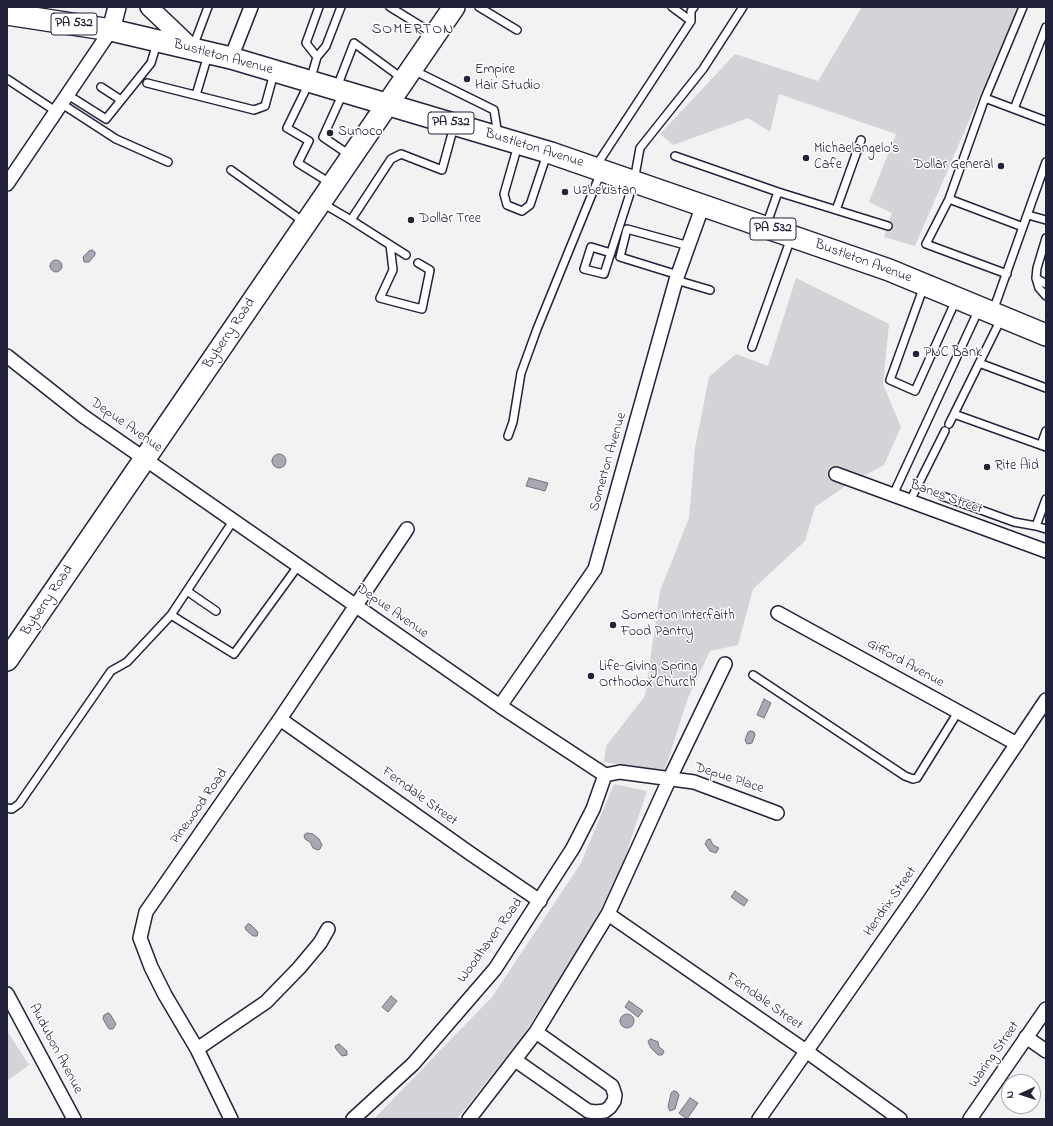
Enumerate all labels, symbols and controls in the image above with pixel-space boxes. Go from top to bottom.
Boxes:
road number: PA 532 [51,13,97,35]
district label: SOMERTON [372,22,454,40]
street label: Bustleton Avenue [172,37,274,79]
place label: Empire Hair Studio [475,63,540,96]
marker: Empire Hair Studio [462,74,472,84]
road number: PA 532 [428,112,474,134]
place label: Sunoco [338,125,383,141]
street label: Bustleton Avenue [483,126,585,172]
marker: Sunoco [325,128,335,138]
place label: Michaelangelo's Cafe [814,142,899,174]
marker: Michaelangelo's Cafe [801,153,811,163]
place label: Dollar General [913,158,993,174]
marker: Dollar General [996,161,1006,171]
place label: Uzbekistan [573,184,636,200]
marker: Uzbekistan [560,187,570,197]
place label: Dollar Tree [419,212,481,228]
marker: Dollar Tree [406,215,416,225]
road number: PA 532 [750,218,796,240]
street label: Bustleton Avenue [812,237,914,287]
street label: Byberry Road [200,296,260,372]
place label: PNC Bank [924,346,982,362]
marker: PNC Bank [911,349,921,359]
street label: Depue Avenue [87,395,165,457]
street label: Somerton Avenue [587,411,631,513]
place label: Rite Aid [995,459,1039,475]
marker: Rite Aid [982,462,992,472]
street label: Banes Street [907,477,985,519]
street label: Byberry Road [18,563,78,639]
street label: Depue Avenue [353,581,431,643]
place label: Somerton Interfaith Food Pantry [621,609,735,642]
marker: Somerton Interfaith Food Pantry [608,620,618,630]
street label: Gifford Avenue [864,636,946,692]
place label: Life-Giving Spring Orthodox Church [599,660,697,692]
marker: Life-Giving Spring Orthodox Church [586,671,596,681]
street label: Depue Place [692,760,766,798]
street label: Ferndale Street [378,764,460,830]
street label: Pinewood Road [168,766,232,848]
street label: Hendrix Street [861,864,921,940]
street label: Woodhaven Road [455,895,527,987]
street label: Ferndale Street [723,969,805,1035]
street label: Audubon Avenue [24,1001,86,1097]
street label: Waring Street [966,1019,1024,1091]
north arrow [1001,1074,1041,1114]
text: N [1002,1090,1018,1099]

